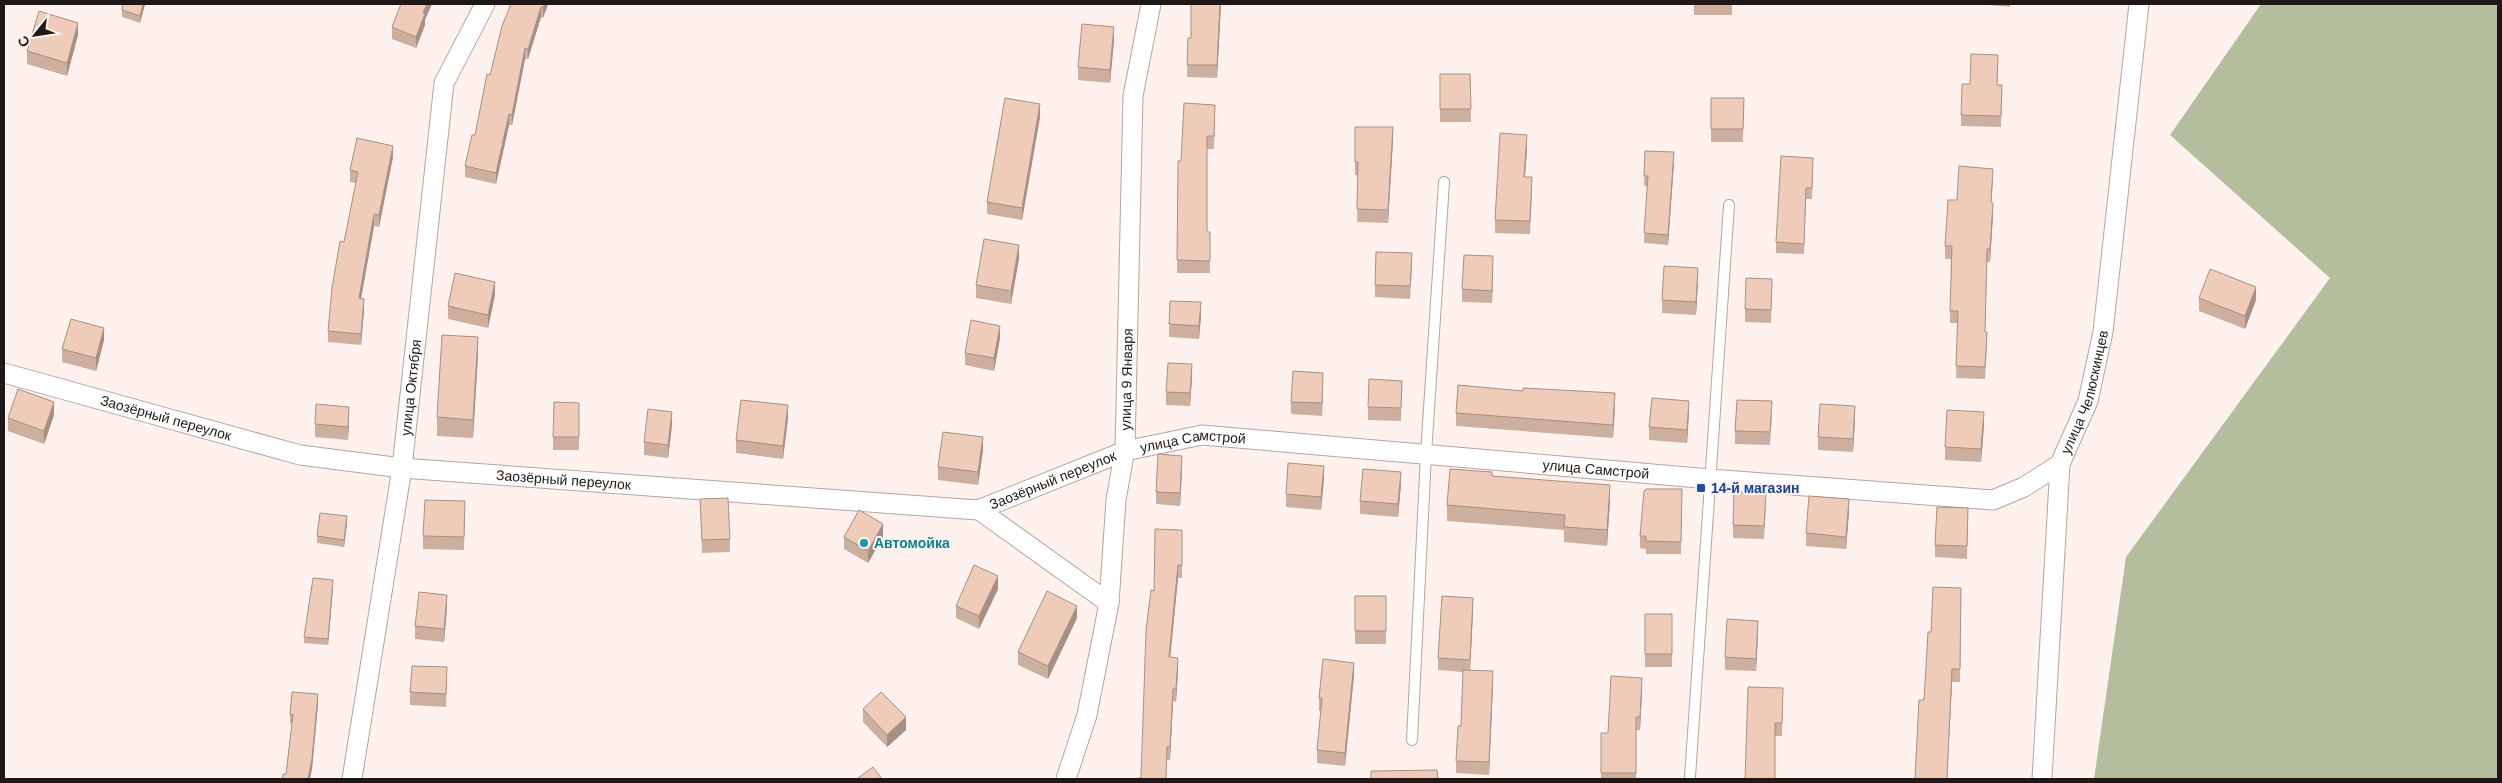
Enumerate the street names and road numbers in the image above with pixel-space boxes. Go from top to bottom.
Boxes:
street label: улица 9 Января [1117,328,1136,431]
street label: улица Челюскинцев [2057,329,2111,457]
street label: улица Октября [398,338,424,436]
street label: Заозёрный переулок [99,392,234,444]
street label: улица Самстрой [1139,427,1246,456]
street label: Заозёрный переулок [987,447,1119,513]
street label: улица Самстрой [1542,457,1650,482]
street label: Заозёрный переулок [496,467,632,493]

